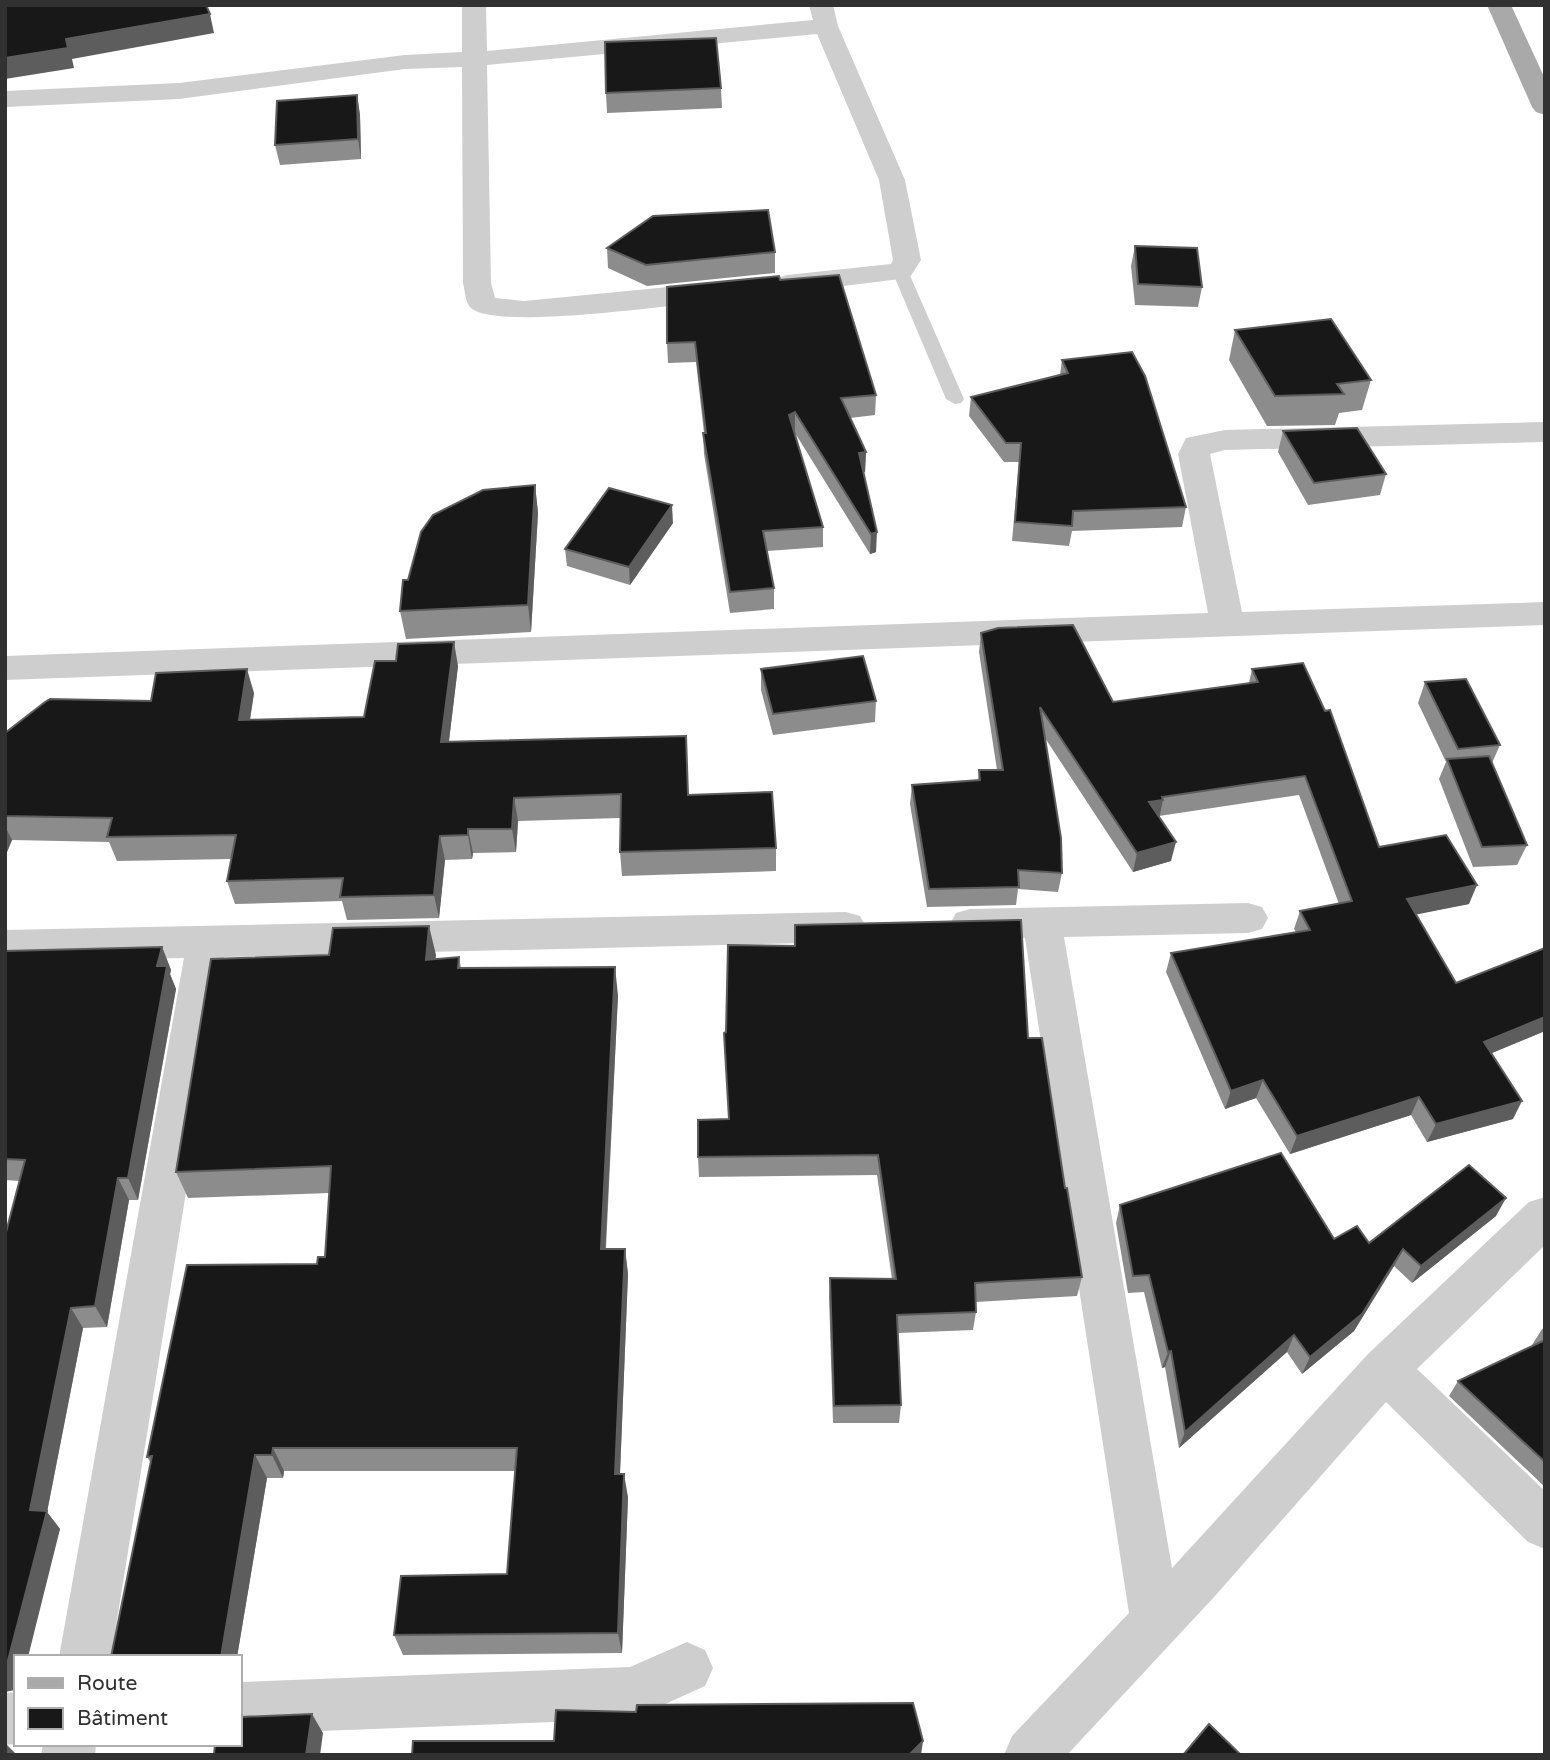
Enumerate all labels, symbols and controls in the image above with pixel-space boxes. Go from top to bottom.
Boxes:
legend [14,1655,242,1746]
text: Route [77,1671,137,1696]
text: Bâtiment [77,1706,168,1731]

